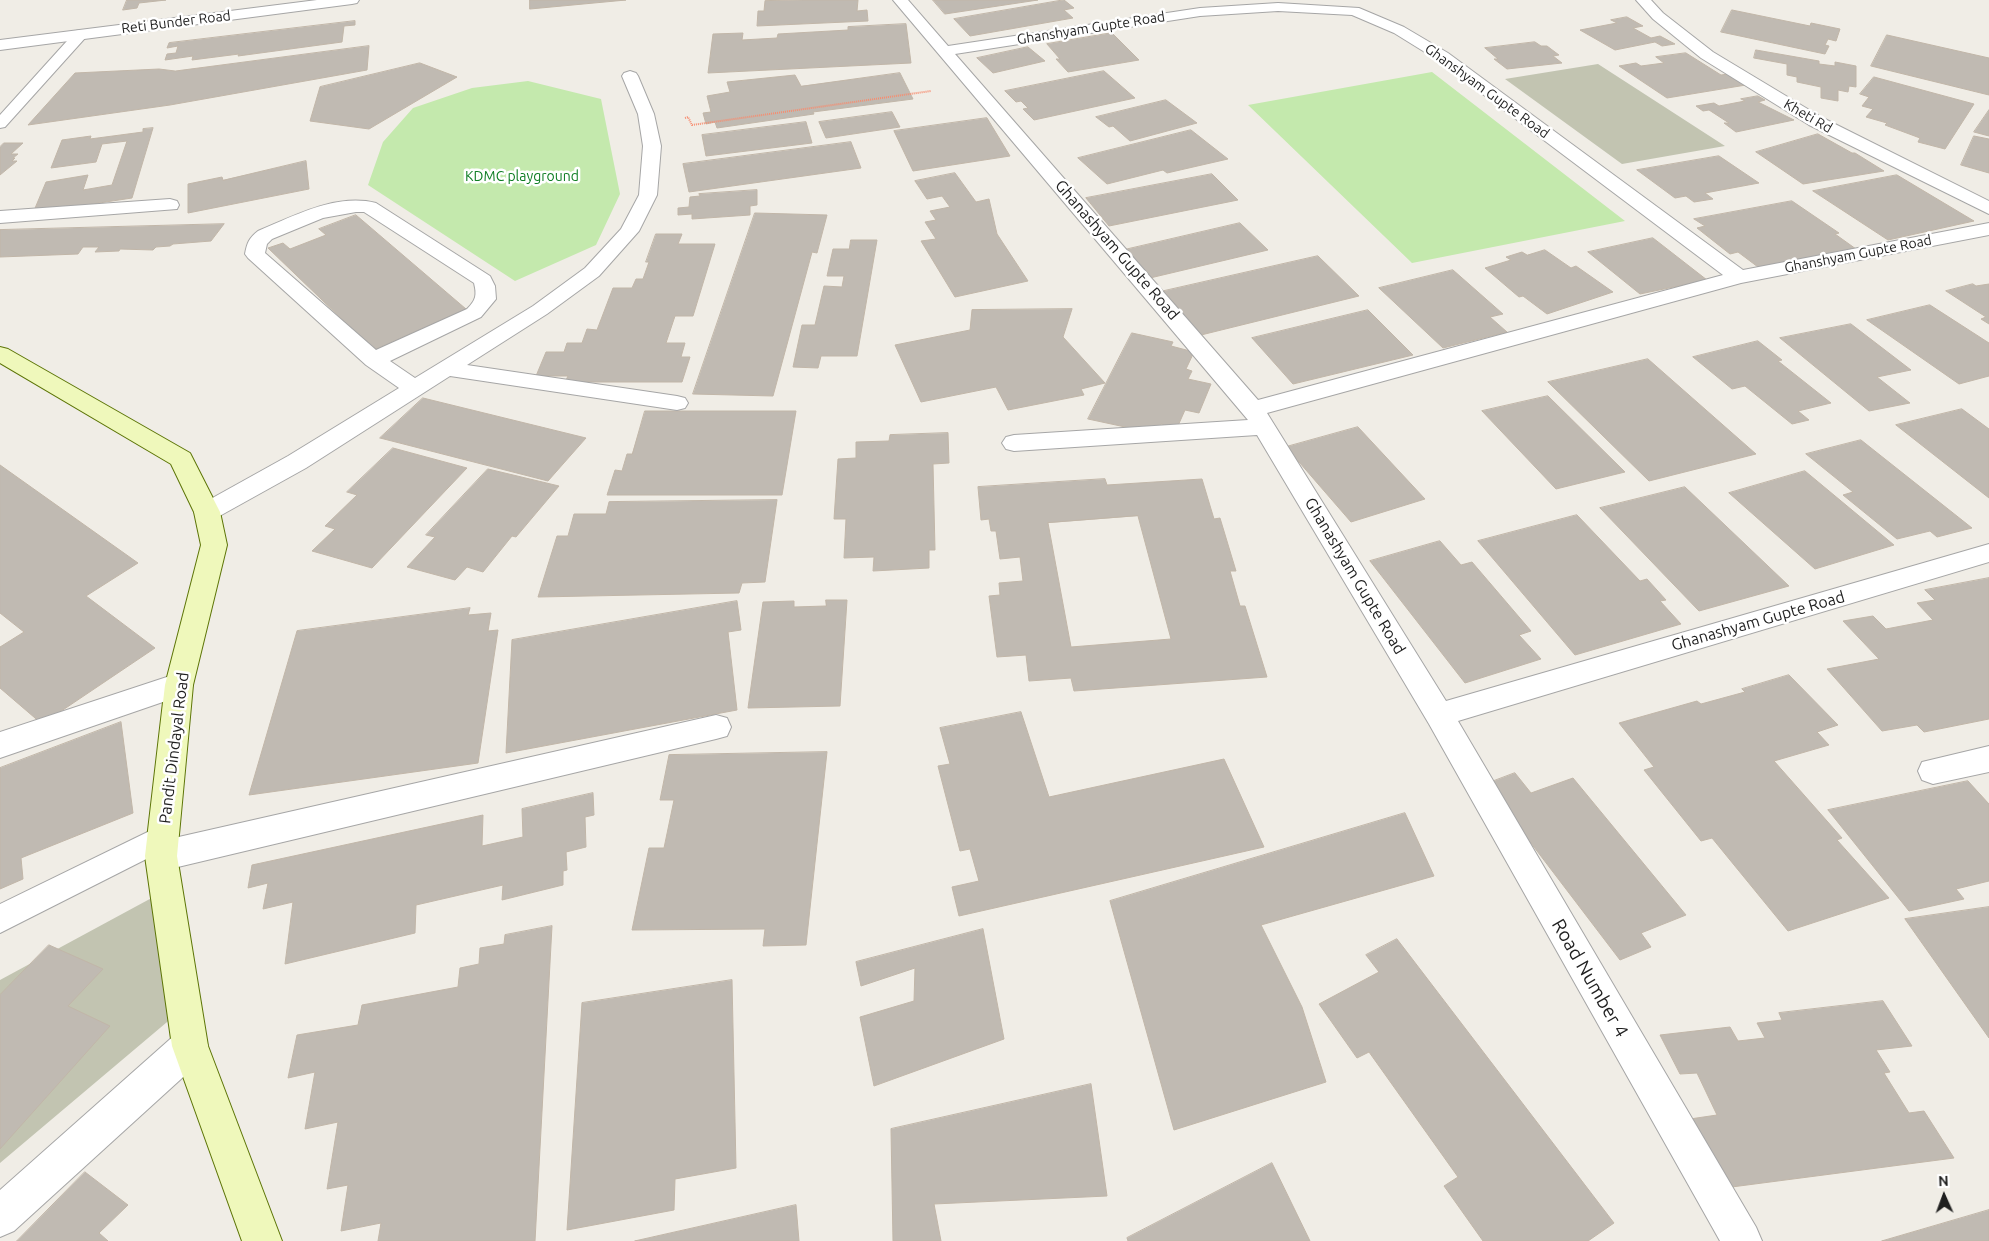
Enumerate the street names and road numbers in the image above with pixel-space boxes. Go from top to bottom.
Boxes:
street label: Reti Bunder Road [120,7,232,37]
street label: Ghanshyam Gupte Road [1016,8,1166,48]
street label: Ghanshyam Gupte Road [1421,40,1553,142]
street label: Kheti Rd [1781,95,1835,137]
street label: Ghanashyam Gupte Road [1051,176,1183,324]
street label: Ghanshyam Gupte Road [1783,231,1933,277]
street label: Ghanashyam Gupte Road [1301,494,1409,658]
street label: Ghanashyam Gupte Road [1669,587,1847,655]
street label: Pandit Dindayal Road [155,671,193,825]
street label: Road Number 4 [1547,915,1633,1041]

